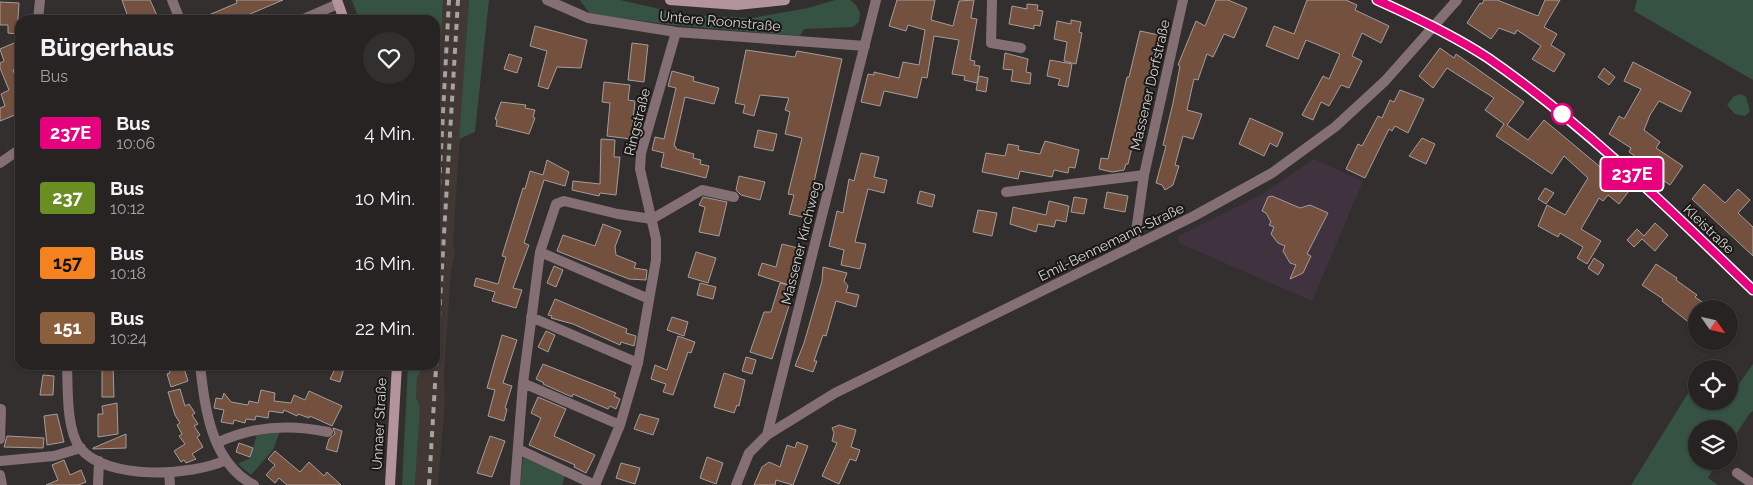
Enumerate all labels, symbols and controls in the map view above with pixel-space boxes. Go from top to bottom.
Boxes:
street label: Untere Roonstraße [659,8,781,34]
street label: Massener Dorfstraße [1127,18,1173,152]
button: heart [363,32,415,84]
text: Bürgerhaus [40,33,174,62]
text: Bus [40,67,68,86]
street label: Ringstraße [621,87,653,157]
unlabelled marker [1551,103,1573,125]
text: Bus [116,112,150,134]
text: 237E [50,122,91,143]
text: 4 Min. [364,122,415,144]
text: 10:06 [116,134,155,153]
line badge: 237E [1597,158,1667,190]
text: 237E [1611,163,1653,184]
text: Bus [110,177,144,199]
street label: Massener Kirchweg [778,180,824,306]
text: 237 [52,187,83,208]
text: 10 Min. [355,187,415,209]
text: 10:12 [110,199,145,218]
street label: Emil-Bennemann-Straße [1036,200,1186,284]
street label: Kleistraße [1680,201,1738,257]
text: Bus [110,242,144,264]
text: 157 [53,252,82,273]
text: 16 Min. [355,252,415,274]
text: 10:18 [110,264,146,283]
north arrow [1688,300,1738,350]
map controls [1688,300,1738,470]
text: Bus [110,307,144,329]
text: 151 [54,317,81,338]
text: 22 Min. [355,317,415,339]
text: 10:24 [110,329,147,348]
button: locate [1688,360,1738,410]
street label: Unnaer Straße [369,377,389,471]
button: layers [1688,420,1738,470]

